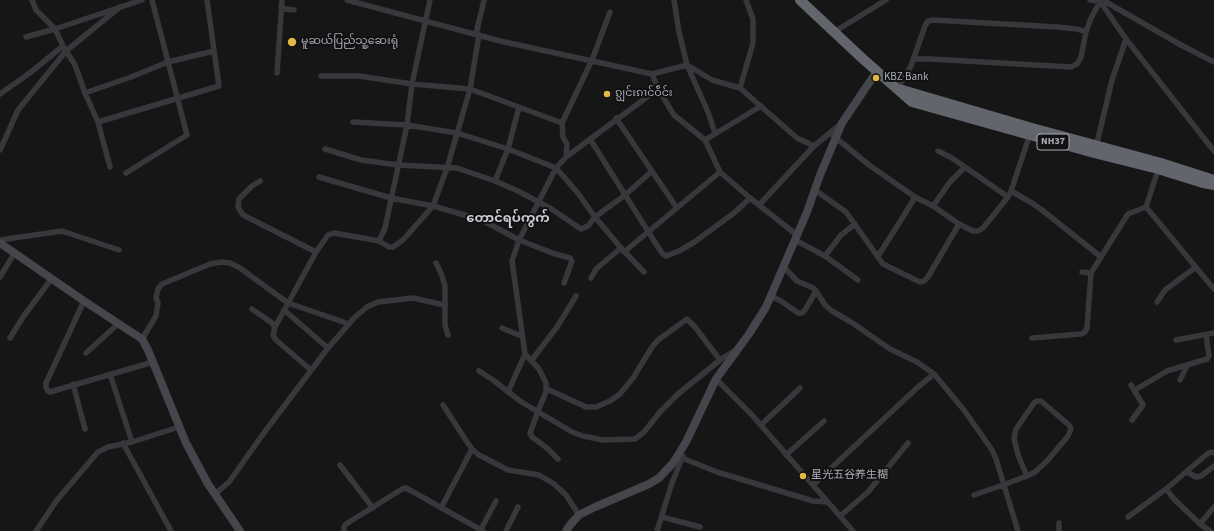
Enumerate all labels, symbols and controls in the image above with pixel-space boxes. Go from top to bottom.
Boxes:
place label: မူဆယ်ပြည်သူ့ဆေးရုံ [301,35,398,49]
marker: မူဆယ်ပြည်သူ့ဆေးရုံ [286,36,298,48]
place label: KBZ Bank [884,71,928,85]
marker: KBZ Bank [871,73,881,83]
place label: ၵျွင်းၵၢင်ဝဵင်း [615,87,673,101]
marker: ၵျွင်းၵၢင်ဝဵင်း [602,89,612,99]
road number: NH37 [1037,134,1069,150]
district label: တောင်ရပ်ကွက် [466,211,550,227]
place label: 星光五谷养生糊 [811,469,888,483]
marker: 星光五谷养生糊 [798,471,808,481]

